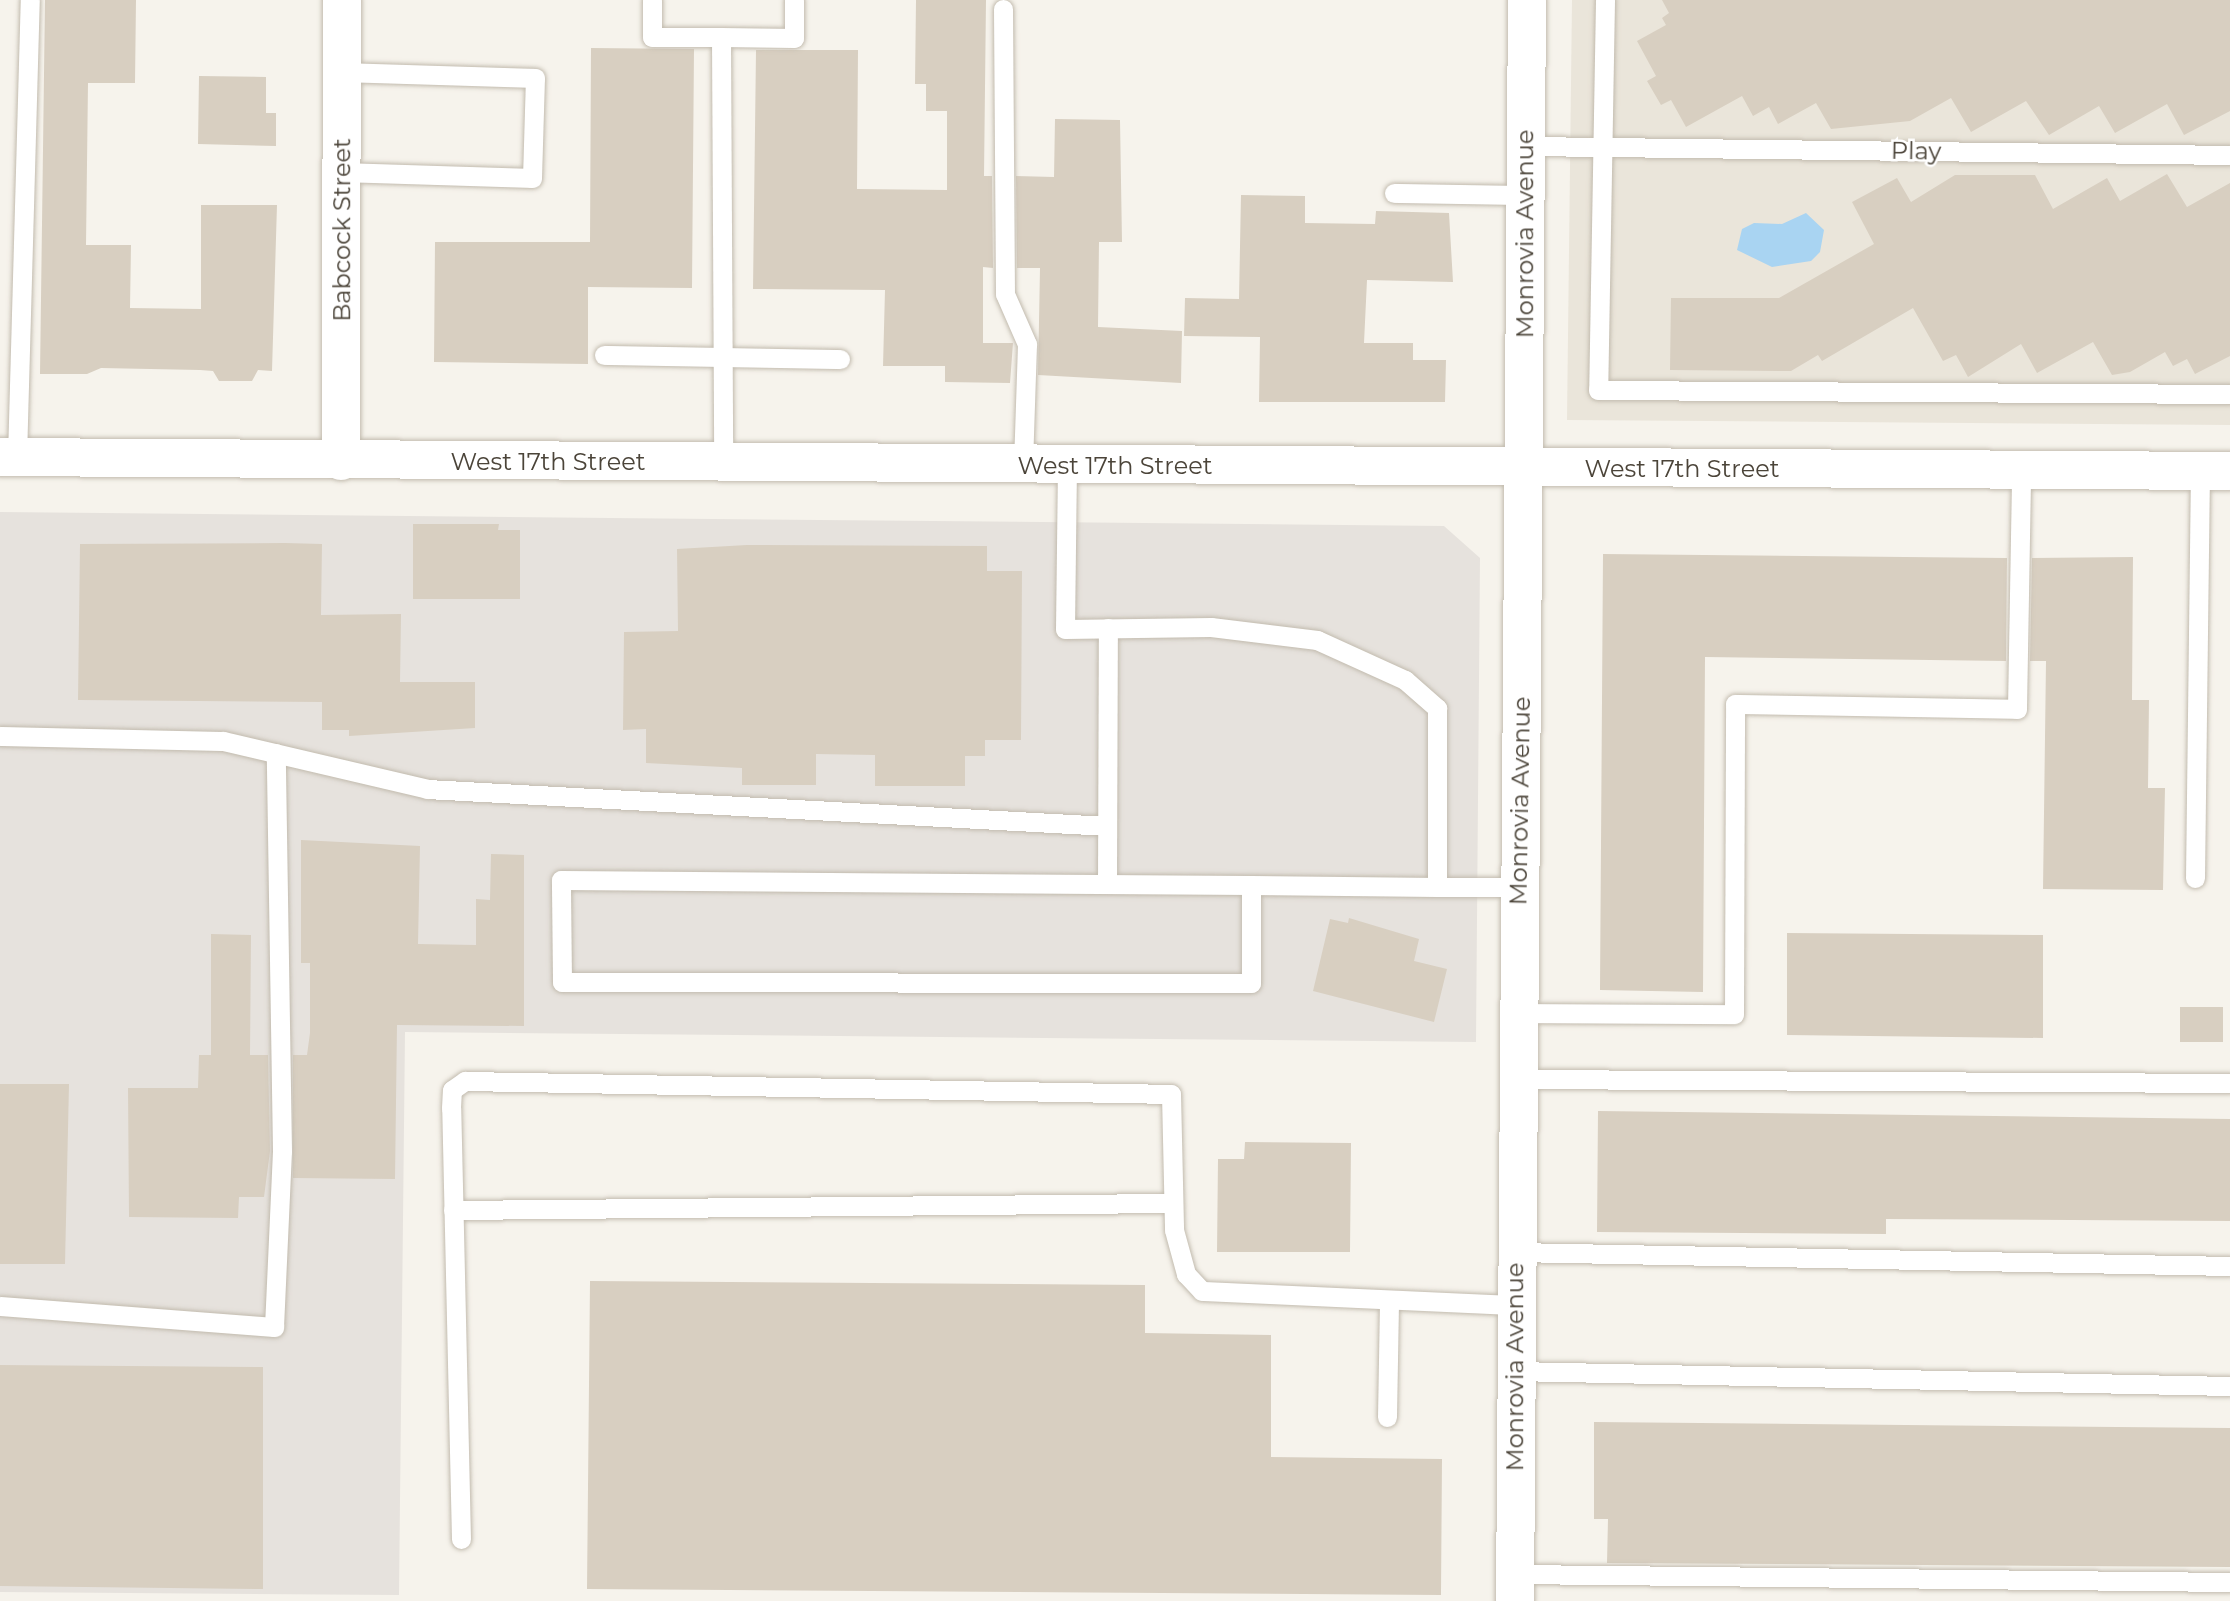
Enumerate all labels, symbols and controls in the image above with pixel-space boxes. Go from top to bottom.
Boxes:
street label: Monrovia Avenue [1511,130,1539,338]
street label: Play [1891,136,1941,166]
street label: Babcock Street [328,138,356,322]
street label: West 17th Street [451,448,645,476]
street label: West 17th Street [1018,452,1212,480]
street label: West 17th Street [1585,455,1779,483]
street label: Monrovia Avenue [1504,696,1536,906]
street label: Monrovia Avenue [1501,1263,1529,1471]

